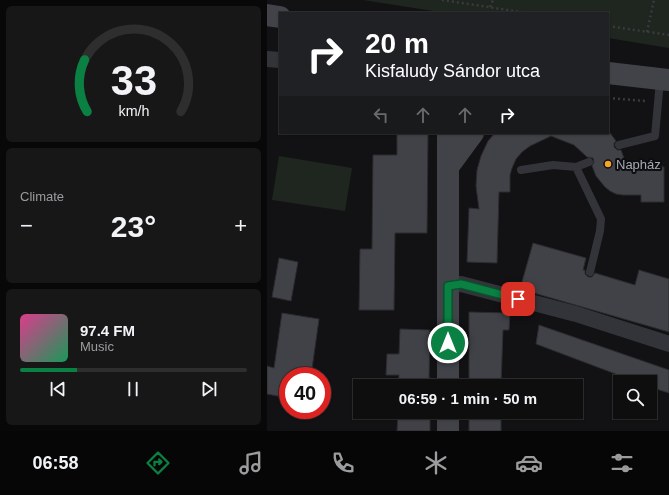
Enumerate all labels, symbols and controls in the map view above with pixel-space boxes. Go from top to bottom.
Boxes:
icon: right [299,28,351,80]
text: 20 m [365,28,429,59]
text: 33 [110,57,157,104]
text: Kisfaludy Sándor utca [365,61,540,81]
text: km/h [118,102,149,118]
icon: left [370,104,392,126]
icon: ahead [412,104,434,126]
icon: ahead [454,104,476,126]
icon: right [496,104,518,126]
place label: Napház [616,157,661,172]
marker: Napház [603,159,613,169]
text: Climate [20,189,64,204]
text: 23° [111,210,156,243]
text: − [20,213,33,238]
text: + [234,213,247,238]
pin [501,282,535,316]
icon: arrive [507,288,529,310]
text: 97.4 FM [80,322,135,339]
position arrow [427,322,469,364]
text: Music [80,339,114,354]
speed limit sign: 40 [279,367,331,419]
map controls [613,375,657,419]
button: search [613,375,657,419]
icon: previous [47,378,69,400]
icon: pause [122,378,144,400]
icon: next [198,378,220,400]
text: 06:59 · 1 min · 50 m [399,390,537,407]
icon: directions [144,449,172,477]
icon: music [237,449,265,477]
icon: phone [329,449,357,477]
icon: climate [422,449,450,477]
icon: car [515,449,543,477]
icon: filters [608,449,636,477]
text: 06:58 [32,453,79,473]

